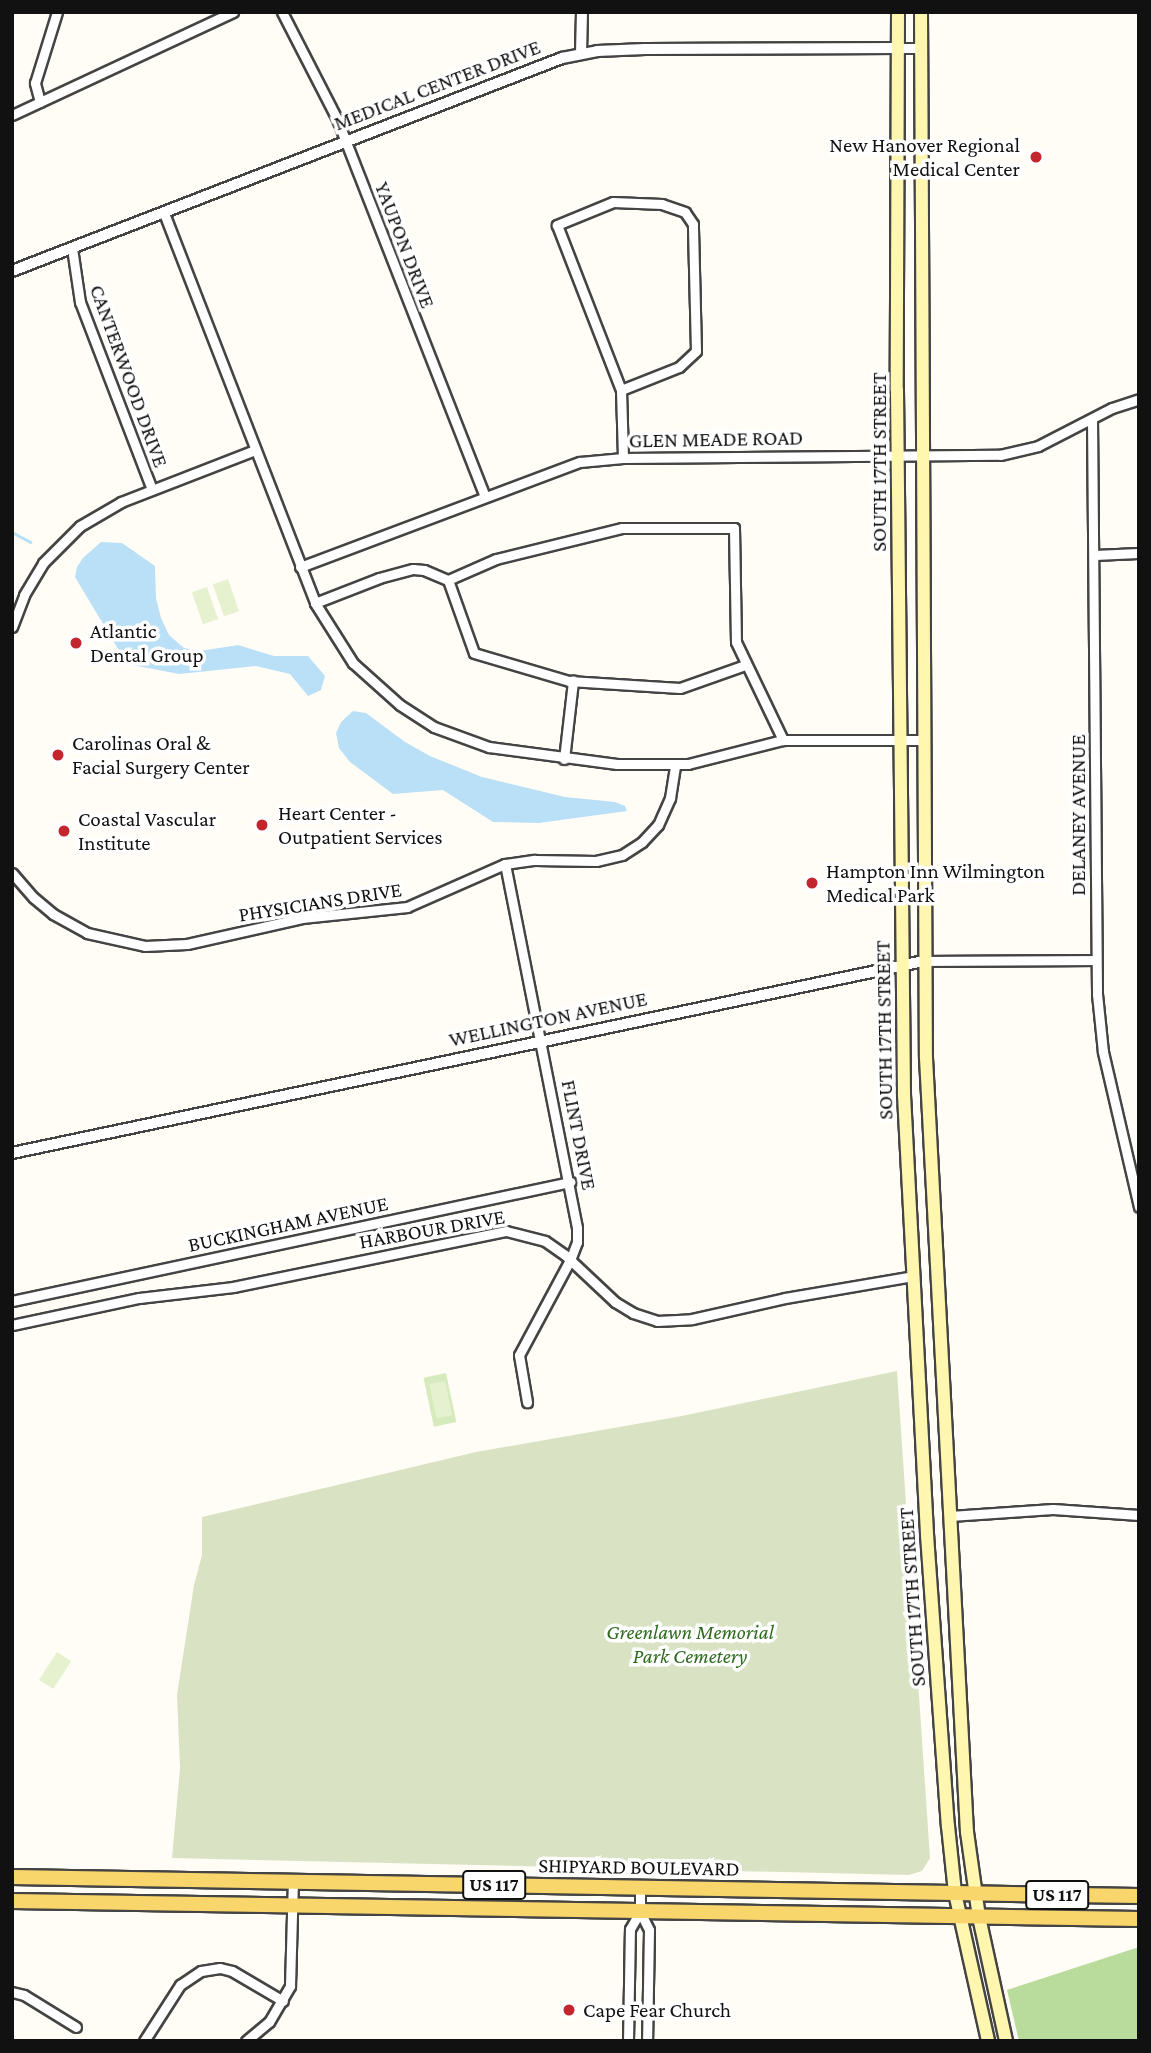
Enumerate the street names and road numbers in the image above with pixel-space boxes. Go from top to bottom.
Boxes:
street label: MEDICAL CENTER DRIVE [330,34,544,136]
street label: YAUPON DRIVE [369,178,441,312]
street label: CANTERWOOD DRIVE [84,281,174,471]
street label: SOUTH 17TH STREET [866,372,892,552]
street label: GLEN MEADE ROAD [629,425,803,453]
street label: DELANEY AVENUE [1065,734,1091,896]
street label: PHYSICIANS DRIVE [237,877,403,927]
street label: SOUTH 17TH STREET [870,940,898,1120]
street label: WELLINGTON AVENUE [447,986,649,1052]
street label: FLINT DRIVE [556,1078,602,1192]
street label: BUCKINGHAM AVENUE [186,1190,390,1258]
street label: HARBOUR DRIVE [357,1204,507,1254]
street label: SOUTH 17TH STREET [893,1507,931,1687]
street label: SHIPYARD BOULEVARD [538,1853,740,1881]
road number: US 117 [461,1870,527,1900]
road number: US 117 [1024,1880,1090,1910]

